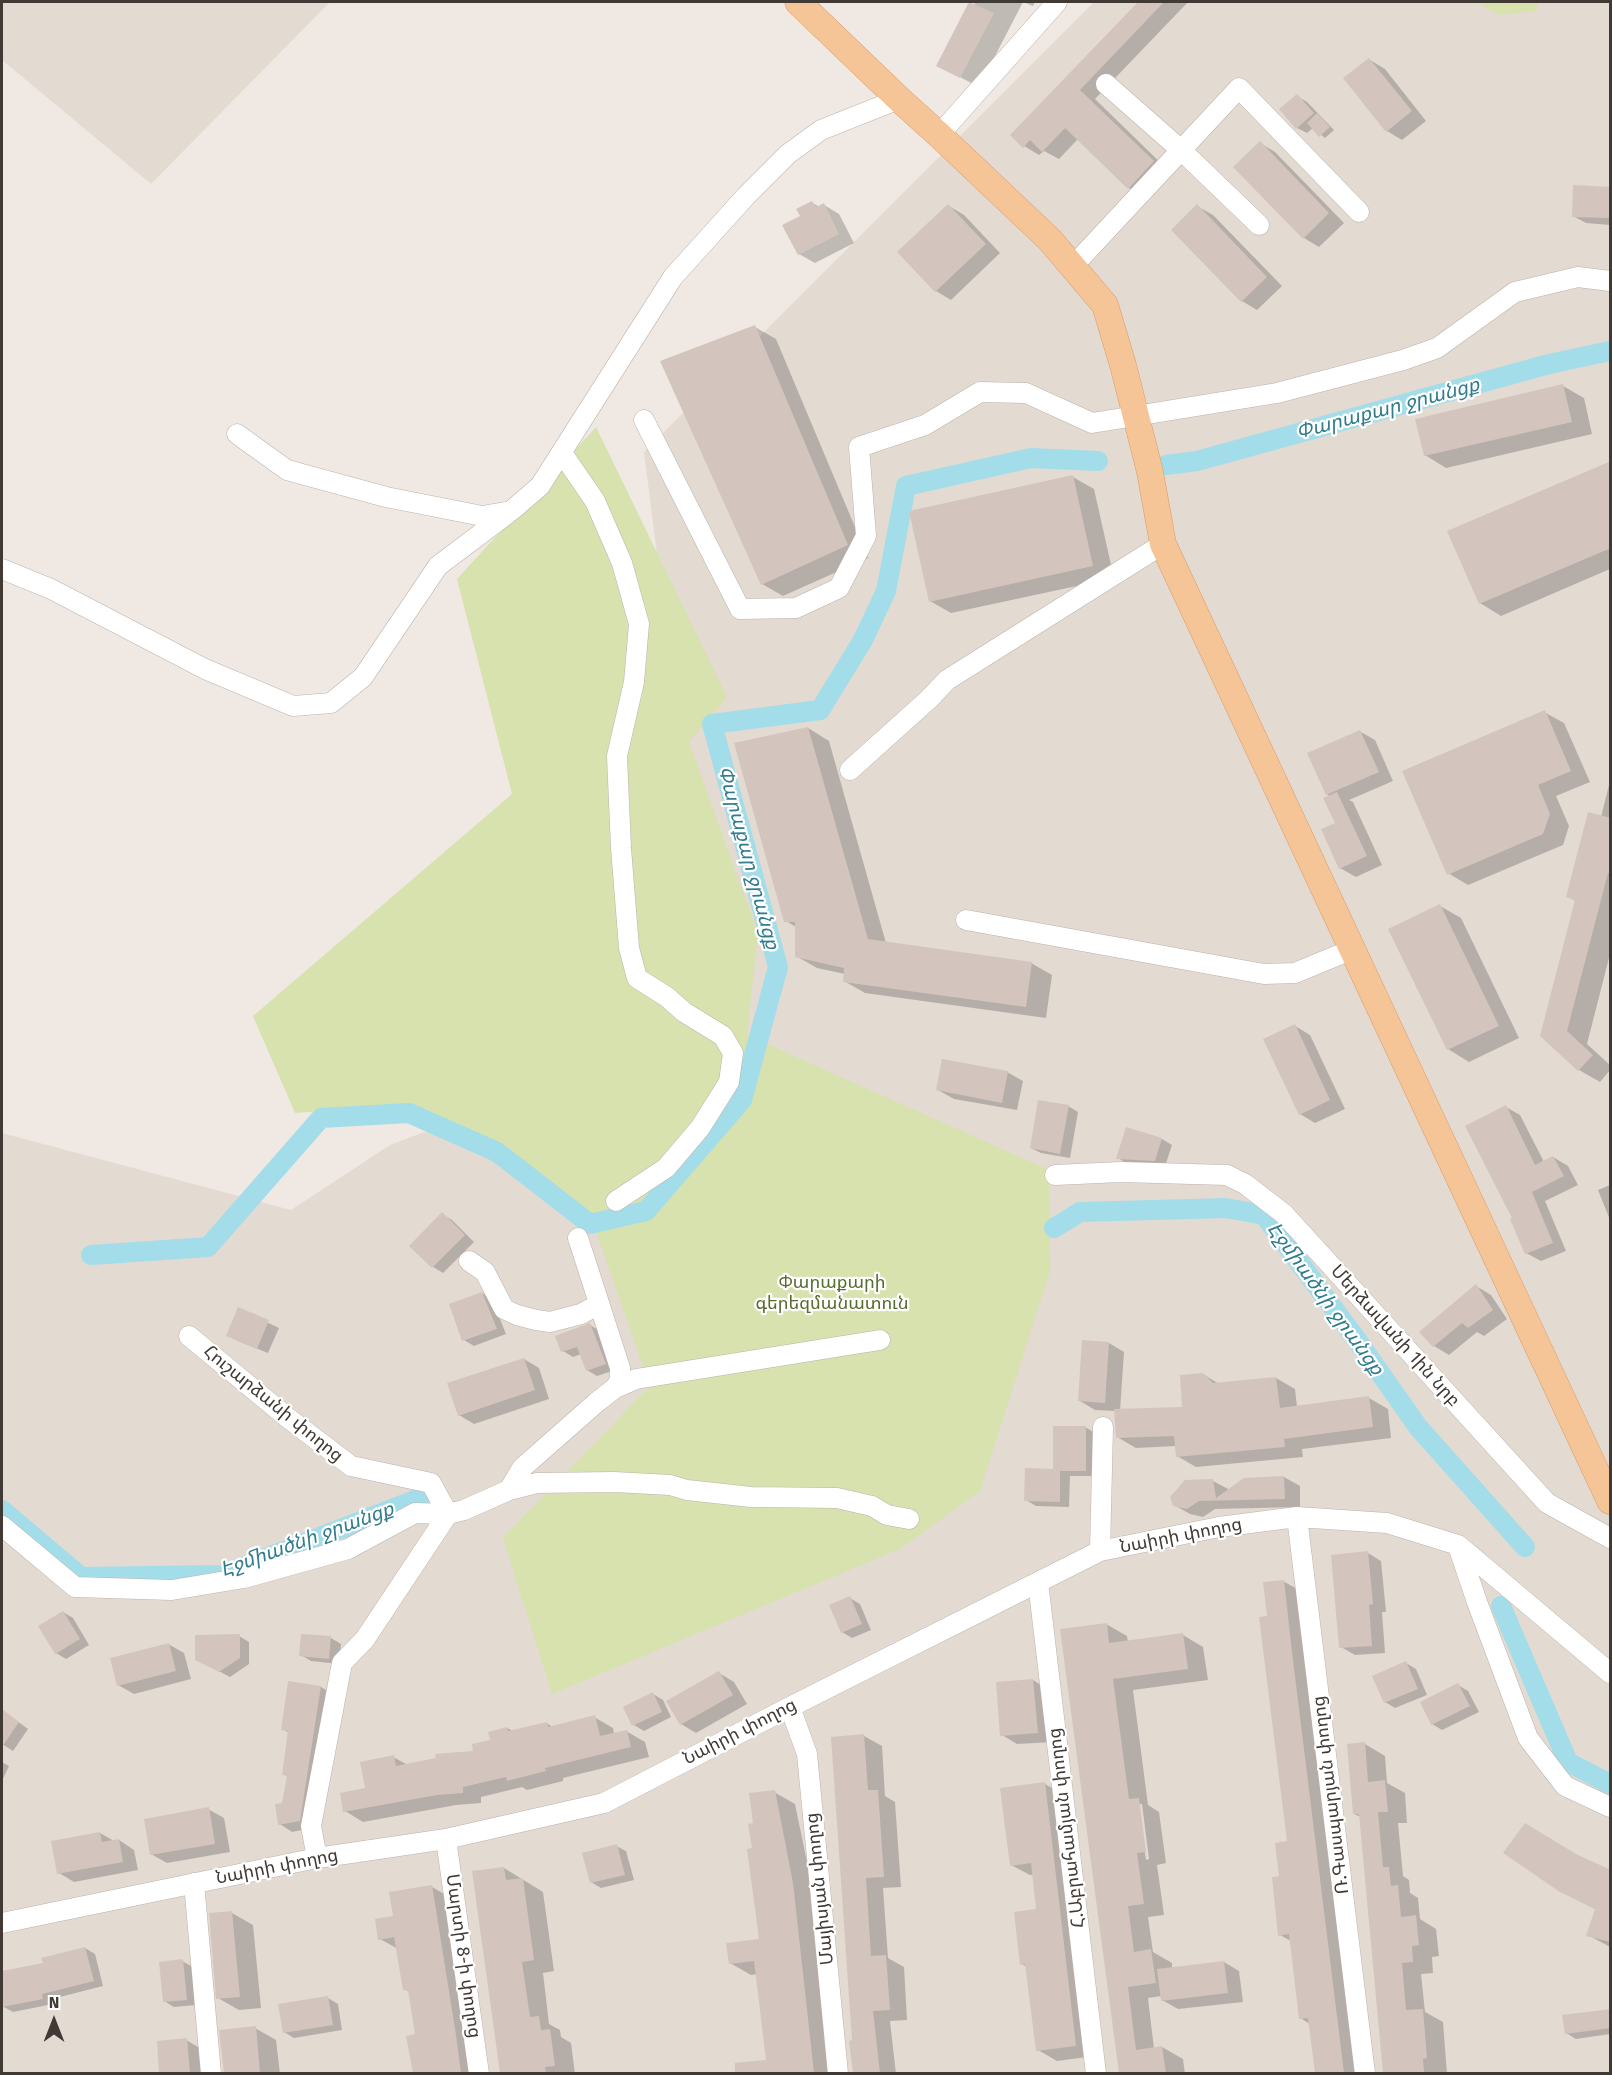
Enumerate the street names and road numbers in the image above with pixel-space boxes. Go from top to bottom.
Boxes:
street label: Մերձավանի 1ին նրբ [1326,1261,1464,1411]
street label: Հուշարձանի փողոց [199,1341,347,1467]
street label: Նաիրի փողոց [1118,1514,1244,1558]
street label: Նաիրի փողոց [680,1694,800,1770]
street label: Ռ.Գասպարյան փողոց [1308,1694,1354,1896]
street label: Հ.Աբրահամյան փողոց [1044,1727,1090,1929]
street label: Մայիսյան փողոց [801,1812,839,1966]
street label: Նաիրի փողոց [214,1845,340,1889]
street label: Մարտի 8-ի փողոց [441,1873,485,2039]

